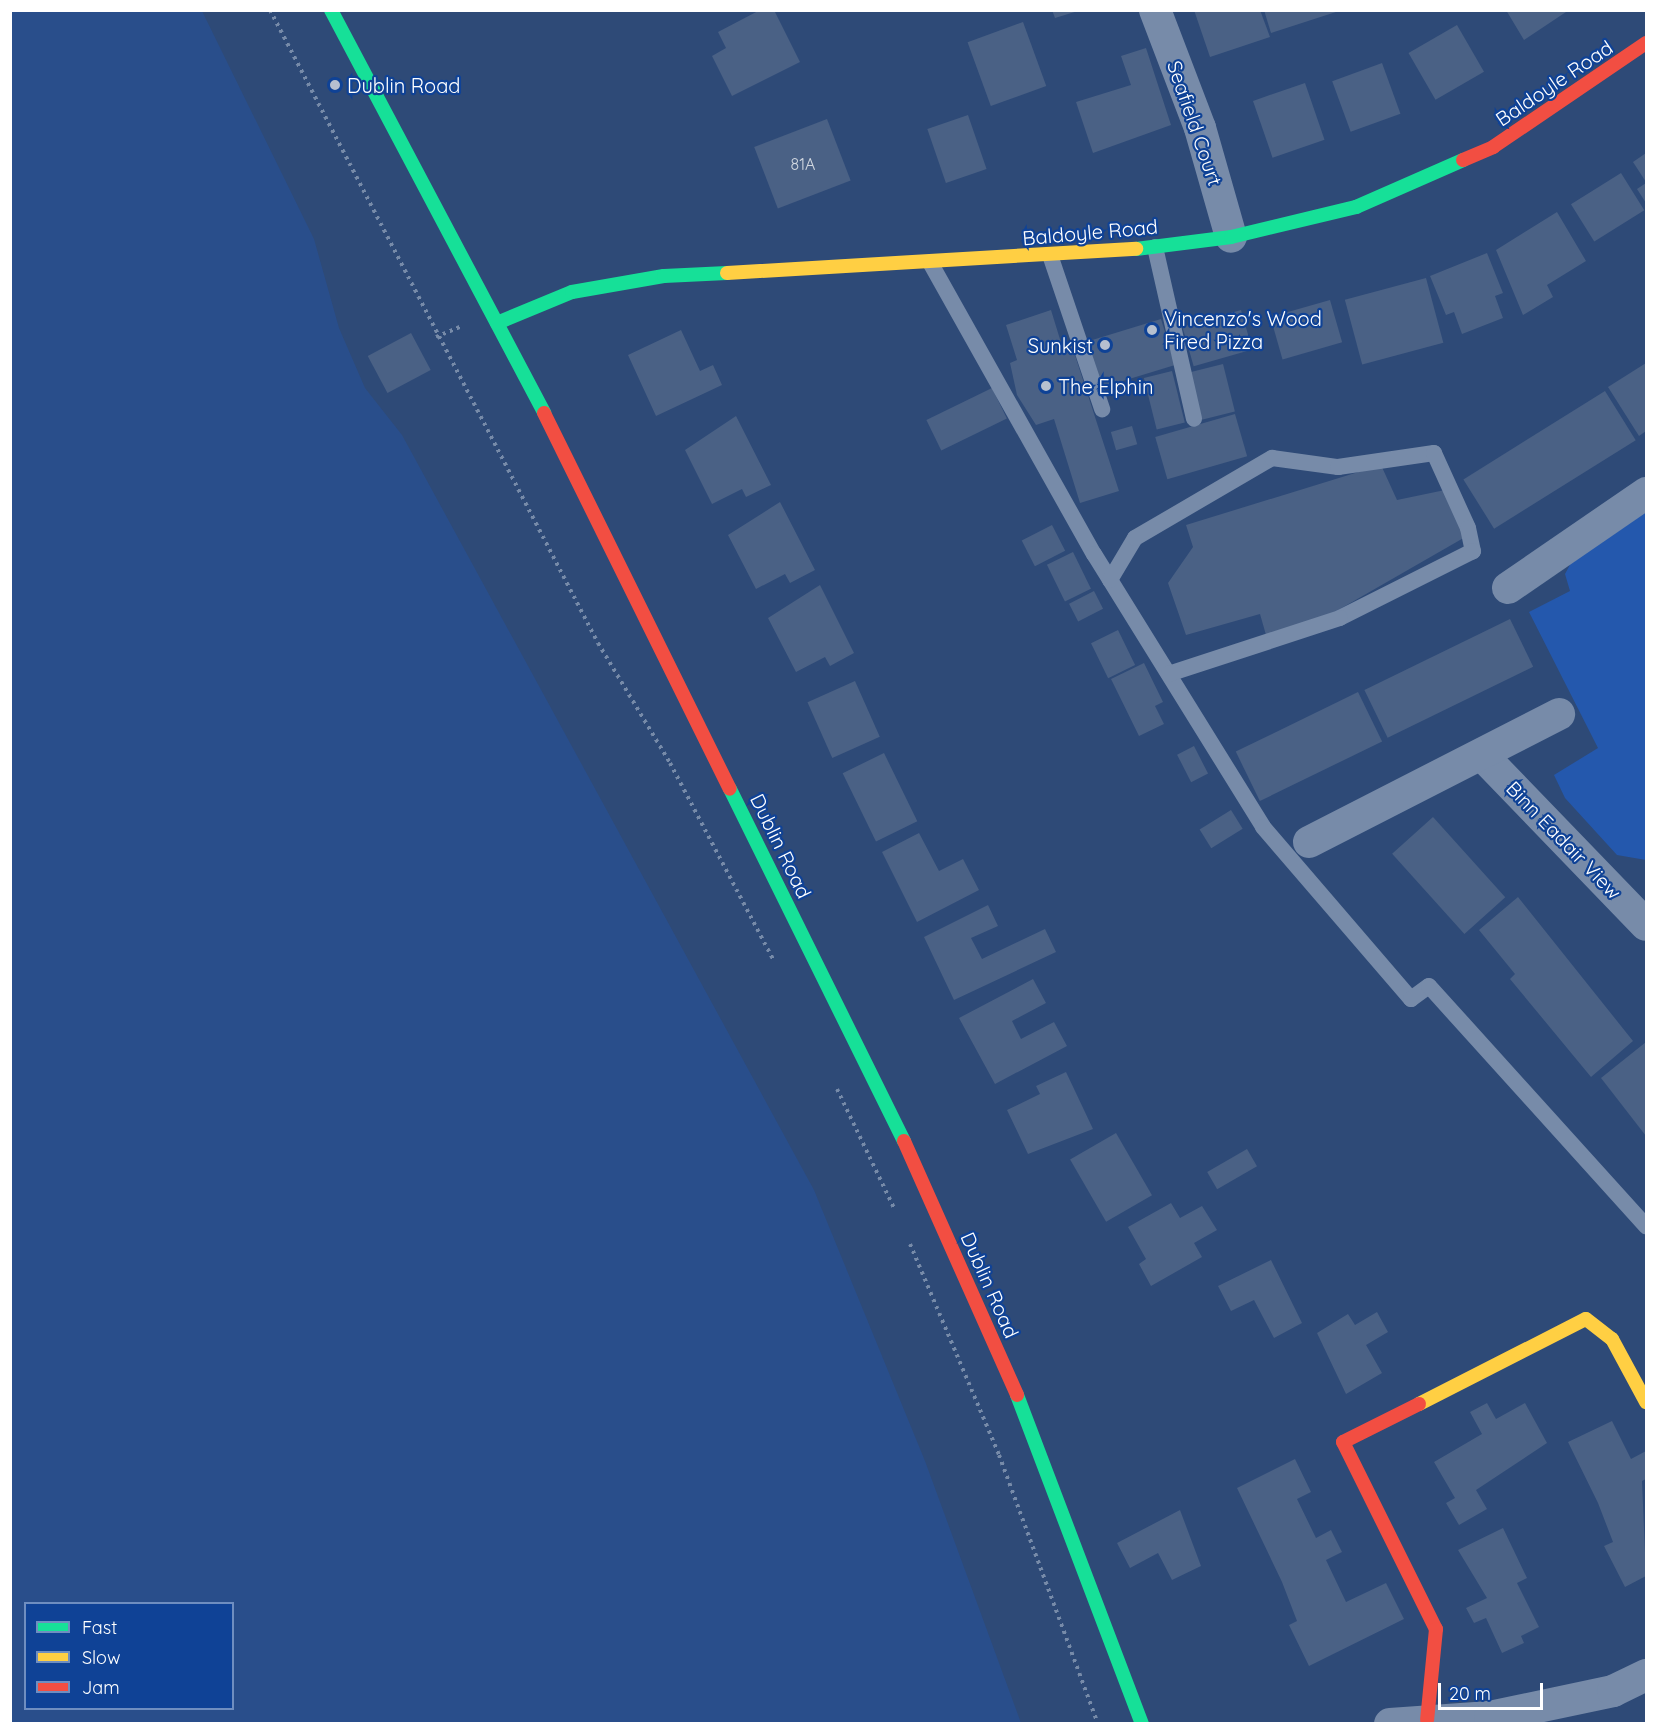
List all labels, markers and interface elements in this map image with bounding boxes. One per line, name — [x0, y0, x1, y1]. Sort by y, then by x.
street label: Baldoyle Road — [1491, 35, 1617, 131]
street label: Seafield Court — [1162, 57, 1228, 189]
place label: Dublin Road — [347, 73, 460, 97]
marker: Dublin Road — [328, 78, 342, 92]
house number: 81A — [791, 154, 815, 174]
street label: Baldoyle Road — [1021, 214, 1159, 250]
place label: Vincenzo's Wood Fired Pizza — [1164, 306, 1322, 353]
marker: Vincenzo's Wood Fired Pizza — [1145, 323, 1159, 337]
place label: Sunkist — [1028, 333, 1093, 357]
marker: Sunkist — [1098, 338, 1112, 352]
place label: The Elphin — [1058, 374, 1153, 398]
marker: The Elphin — [1039, 379, 1053, 393]
street label: Binn Eadair View — [1502, 776, 1626, 904]
street label: Dublin Road — [745, 790, 817, 902]
street label: Dublin Road — [956, 1228, 1024, 1342]
legend — [24, 1602, 234, 1710]
text: Fast — [82, 1616, 117, 1639]
text: Slow — [82, 1646, 120, 1669]
scale bar — [1441, 1671, 1546, 1709]
text: Jam — [82, 1676, 120, 1699]
text: 20 m — [1449, 1682, 1491, 1705]

